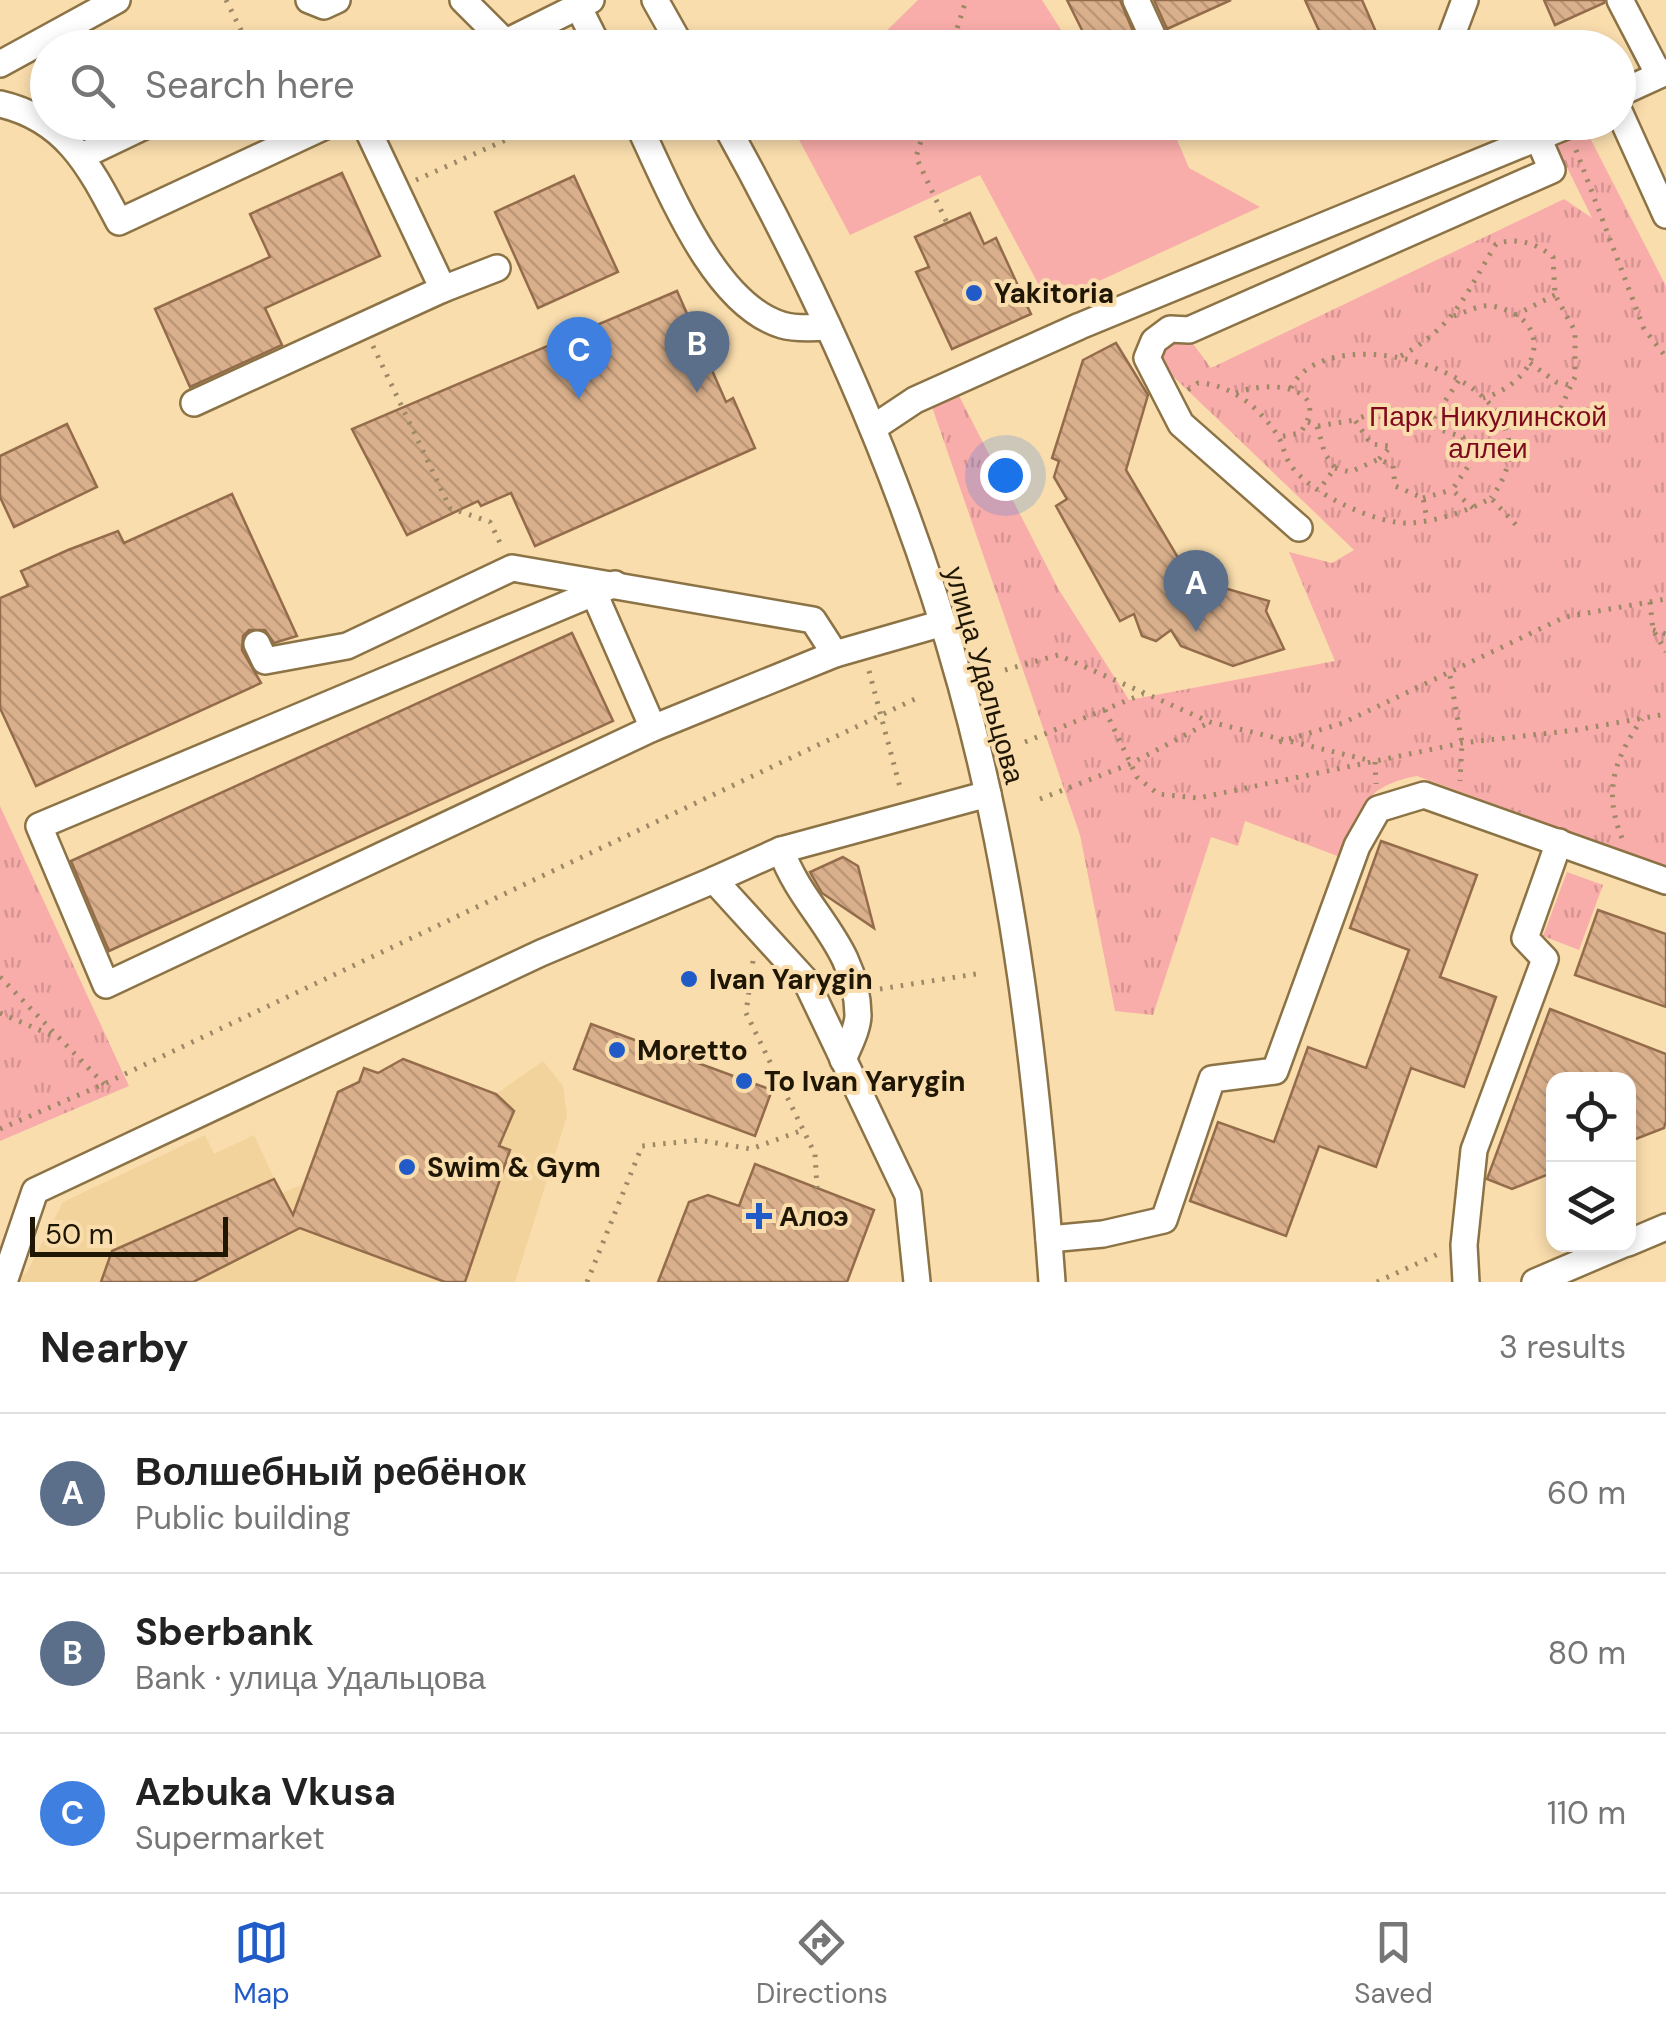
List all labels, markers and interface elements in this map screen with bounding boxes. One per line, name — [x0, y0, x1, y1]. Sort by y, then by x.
search box — [30, 30, 1636, 140]
icon: search — [65, 58, 120, 113]
text: Search here — [145, 60, 355, 110]
place label: Yakitoria — [994, 275, 1114, 312]
marker: Yakitoria — [963, 282, 985, 304]
pin: B — [664, 310, 730, 393]
pin: C — [546, 316, 612, 399]
park label: Парк Никулинской аллеи — [1369, 398, 1607, 467]
your location — [980, 450, 1031, 501]
pin: A — [1164, 550, 1228, 632]
street label: улица Удальцова — [936, 562, 1033, 788]
place label: Ivan Yarygin — [709, 961, 873, 998]
marker: Ivan Yarygin — [678, 968, 700, 990]
place label: Moretto — [637, 1032, 748, 1069]
marker: Moretto — [606, 1039, 628, 1061]
place label: To Ivan Yarygin — [764, 1063, 966, 1100]
marker: To Ivan Yarygin — [733, 1070, 755, 1092]
map controls — [1546, 1072, 1636, 1252]
button: locate — [1546, 1072, 1636, 1162]
place label: Swim & Gym — [427, 1149, 601, 1186]
marker: Swim & Gym — [396, 1156, 418, 1178]
button: layers — [1546, 1162, 1636, 1252]
place label: Алоэ — [779, 1198, 849, 1235]
marker: Алоэ — [748, 1205, 770, 1227]
scale bar — [30, 1212, 228, 1256]
text: 50 m — [45, 1216, 114, 1253]
text: Nearby — [40, 1320, 189, 1375]
text: 3 results — [1499, 1326, 1626, 1368]
text: Волшебный ребёнок — [135, 1447, 526, 1497]
text: A — [61, 1472, 84, 1514]
text: 60 m — [1547, 1472, 1626, 1514]
text: Public building — [135, 1497, 351, 1539]
text: Sberbank — [135, 1607, 314, 1657]
text: B — [62, 1632, 83, 1674]
text: 80 m — [1548, 1632, 1626, 1674]
text: Bank · улица Удальцова — [135, 1657, 486, 1699]
text: Azbuka Vkusa — [135, 1767, 396, 1817]
text: C — [61, 1792, 84, 1834]
text: 110 m — [1547, 1792, 1626, 1834]
text: Supermarket — [135, 1817, 325, 1859]
tab: Map — [233, 1915, 290, 2012]
tab: Directions — [756, 1915, 888, 2012]
tab: Saved — [1354, 1915, 1433, 2012]

